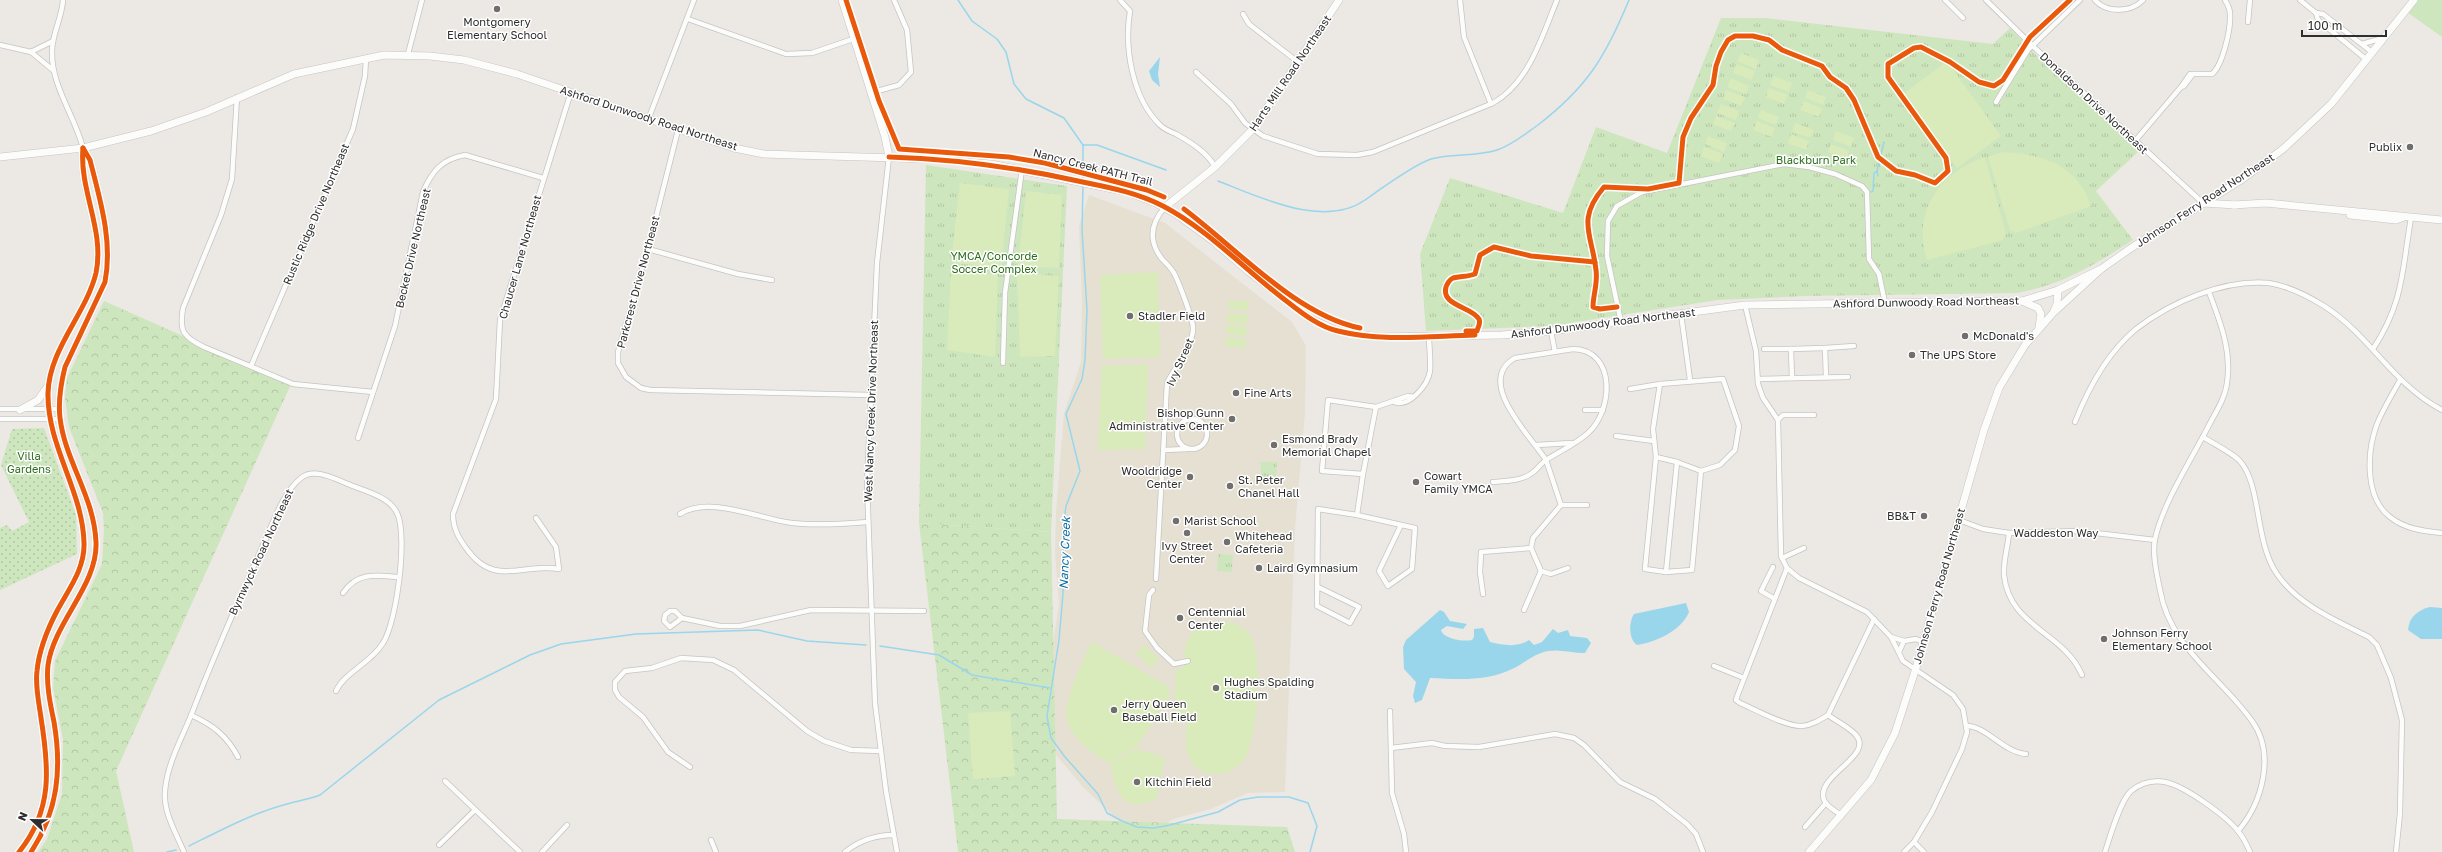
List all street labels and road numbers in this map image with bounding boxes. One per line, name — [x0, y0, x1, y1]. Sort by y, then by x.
street label: Harts Mill Road Northeast — [1246, 12, 1333, 133]
street label: Donaldson Drive Northeast — [2038, 49, 2151, 156]
street label: Ashford Dunwoody Road Northeast — [559, 83, 740, 152]
street label: Rustic Ridge Drive Northeast — [280, 141, 351, 286]
street label: Nancy Creek PATH Trail — [1032, 145, 1155, 188]
street label: Johnson Ferry Road Northeast — [2133, 150, 2276, 249]
street label: Becket Drive Northeast — [392, 187, 433, 309]
street label: Chaucer Lane Northeast — [496, 193, 543, 320]
street label: Parkcrest Drive Northeast — [614, 214, 661, 350]
street label: Ashford Dunwoody Road Northeast — [1833, 293, 2019, 310]
street label: Ashford Dunwoody Road Northeast — [1510, 305, 1696, 340]
street label: West Nancy Creek Drive Northeast — [861, 320, 880, 502]
street label: Ivy Street — [1163, 336, 1196, 388]
street label: Byrnwyck Road Northeast — [226, 487, 296, 617]
street label: Johnson Ferry Road Northeast — [1910, 506, 1967, 666]
street label: Waddeston Way — [2014, 526, 2098, 539]

